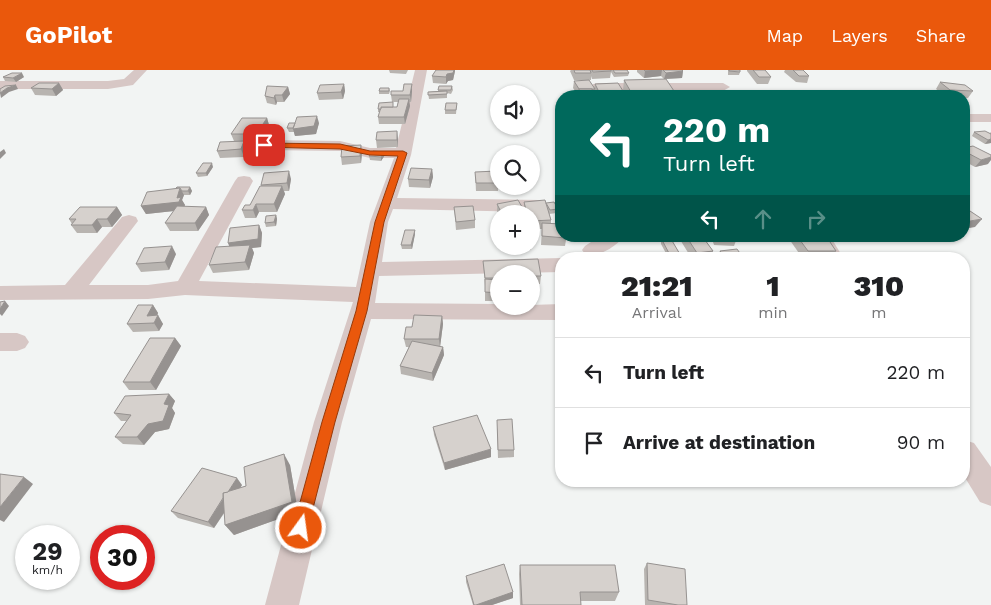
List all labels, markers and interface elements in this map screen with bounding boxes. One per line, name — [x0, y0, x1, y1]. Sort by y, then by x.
text: GoPilot — [25, 21, 112, 49]
text: Map — [766, 25, 803, 46]
text: Layers — [831, 25, 888, 46]
text: Share — [916, 25, 966, 46]
map controls — [490, 85, 540, 315]
button: sound — [490, 85, 540, 135]
text: 220 m — [663, 109, 770, 151]
icon: left — [580, 110, 645, 175]
pin — [243, 124, 285, 166]
icon: arrive — [250, 131, 278, 159]
button: search — [490, 145, 540, 195]
text: Turn left — [663, 151, 755, 176]
button: + — [490, 205, 540, 255]
icon: left — [696, 205, 724, 233]
icon: ahead — [749, 205, 777, 233]
icon: right — [802, 205, 830, 233]
button: − — [490, 265, 540, 315]
text: 21:21 — [621, 268, 693, 303]
text: 1 — [766, 268, 780, 303]
text: 310 — [853, 268, 904, 303]
text: Arrival — [632, 303, 682, 322]
text: min — [758, 303, 788, 322]
text: m — [871, 303, 886, 322]
icon: left — [580, 359, 608, 387]
text: Turn left — [623, 361, 704, 384]
text: 220 m — [886, 361, 945, 384]
icon: arrive — [580, 429, 608, 457]
text: Arrive at destination — [623, 431, 815, 454]
text: 90 m — [897, 431, 945, 454]
position arrow — [274, 501, 326, 553]
speed limit sign: 30 — [90, 525, 155, 590]
text: 29 — [32, 537, 63, 566]
text: km/h — [32, 563, 63, 577]

